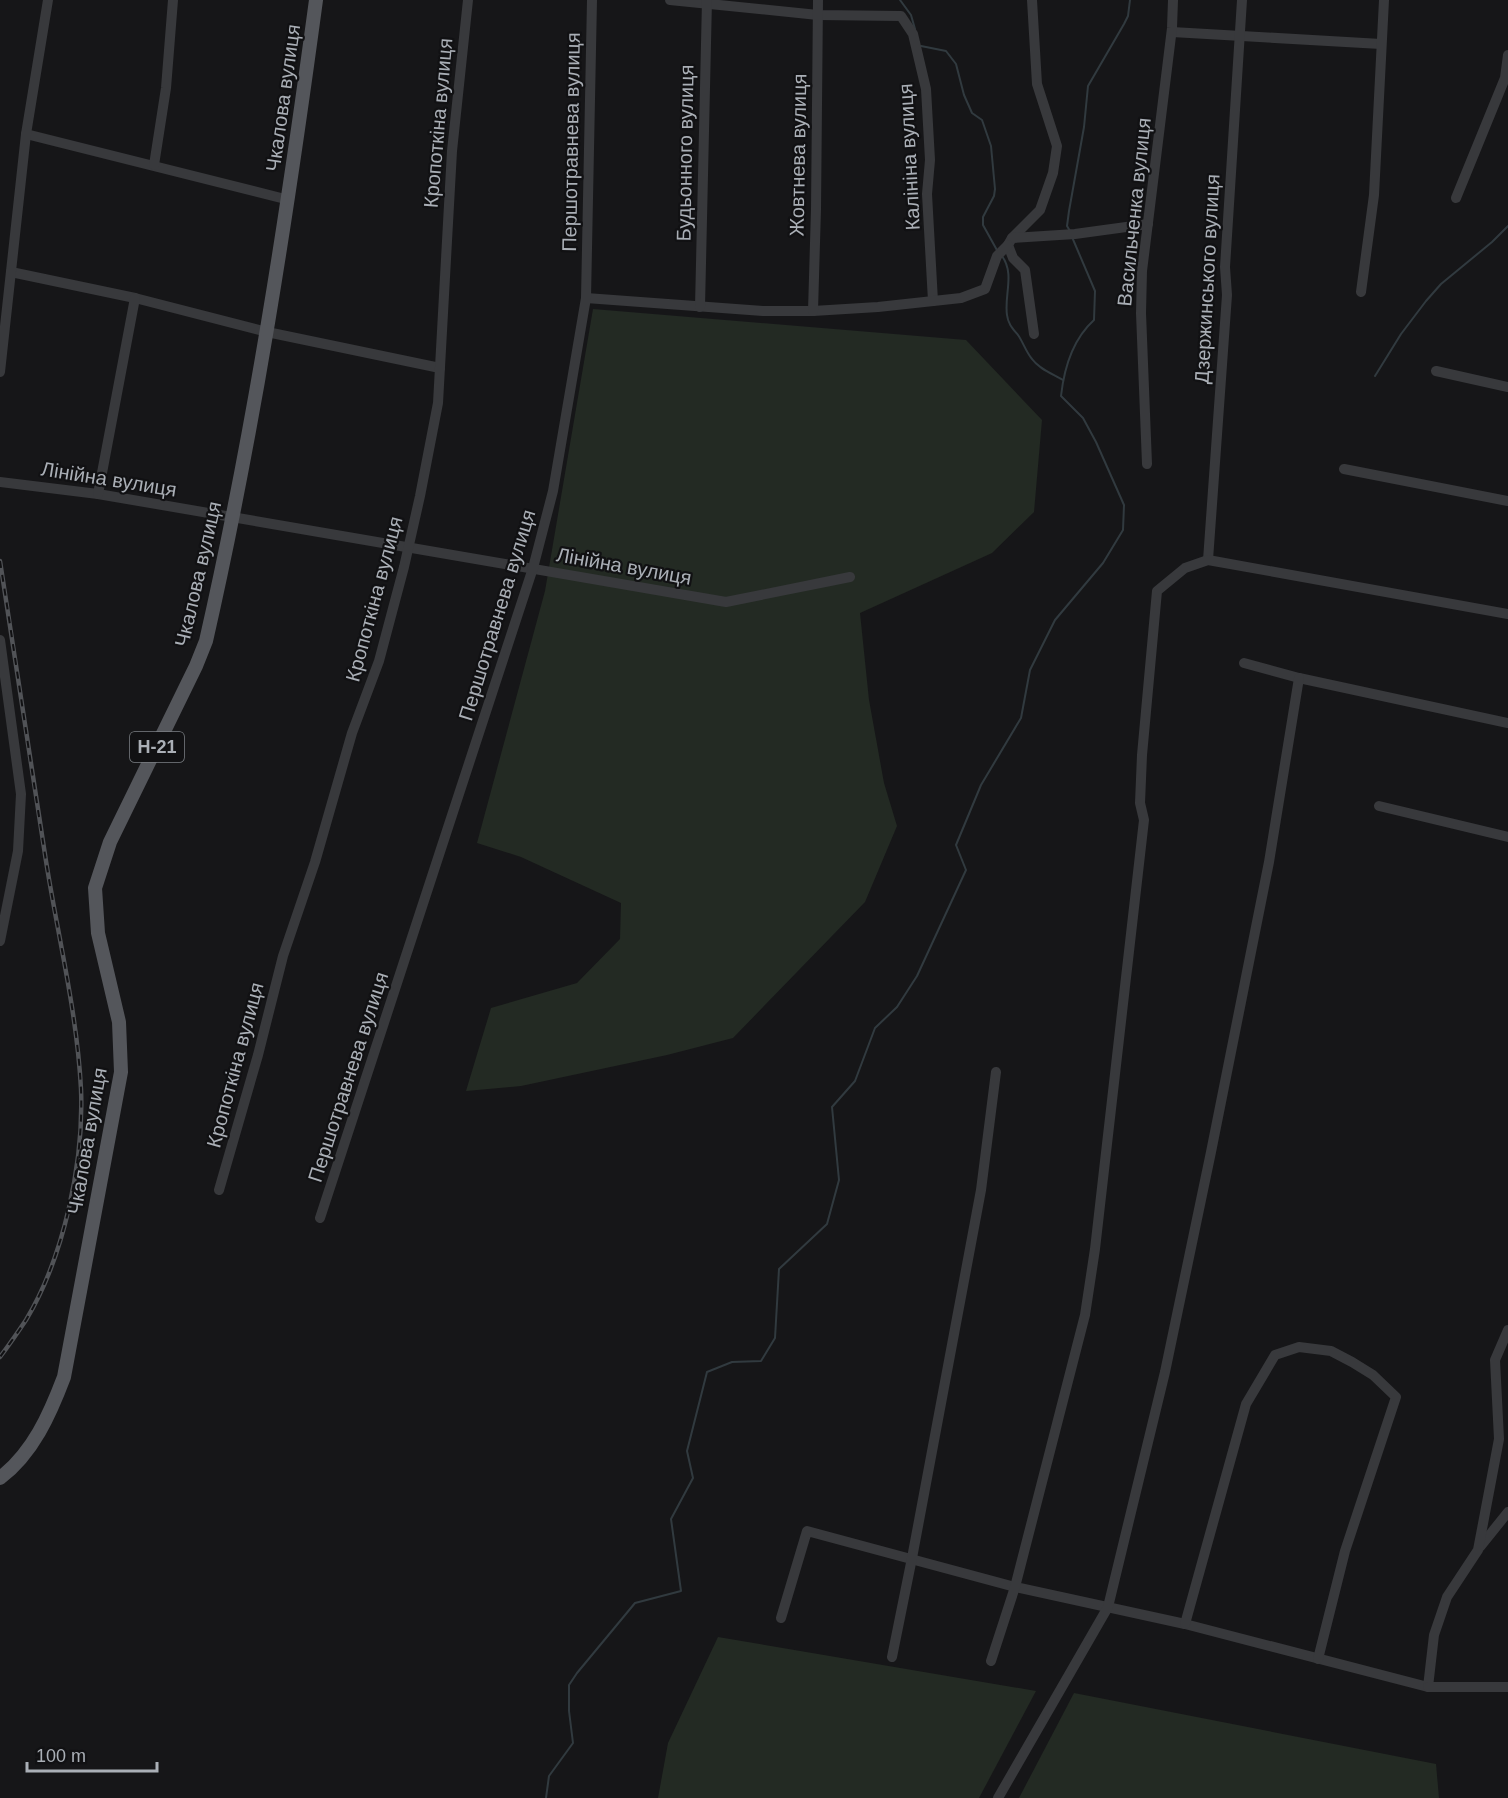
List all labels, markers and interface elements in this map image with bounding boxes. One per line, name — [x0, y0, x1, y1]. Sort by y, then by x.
street label: Чкалова вулиця — [262, 23, 304, 173]
street label: Першотравнева вулиця — [558, 32, 584, 252]
street label: Кропоткіна вулиця — [420, 37, 456, 209]
street label: Будьонного вулиця — [672, 64, 698, 242]
street label: Жовтнева вулиця — [786, 73, 810, 237]
street label: Калініна вулиця — [894, 83, 924, 231]
street label: Васильченка вулиця — [1113, 117, 1155, 307]
street label: Дзержинського вулиця — [1191, 174, 1223, 384]
street label: Лінійна вулиця — [40, 457, 178, 501]
street label: Чкалова вулиця — [171, 499, 225, 649]
street label: Першотравнева вулиця — [454, 507, 540, 723]
street label: Кропоткіна вулиця — [341, 514, 407, 684]
street label: Лінійна вулиця — [555, 543, 693, 589]
road number: Н-21 — [130, 732, 184, 762]
street label: Першотравнева вулиця — [304, 969, 392, 1185]
street label: Кропоткіна вулиця — [202, 980, 268, 1150]
street label: Чкалова вулиця — [63, 1066, 111, 1216]
scale bar — [27, 1735, 158, 1773]
text: 100 m — [36, 1746, 86, 1766]

